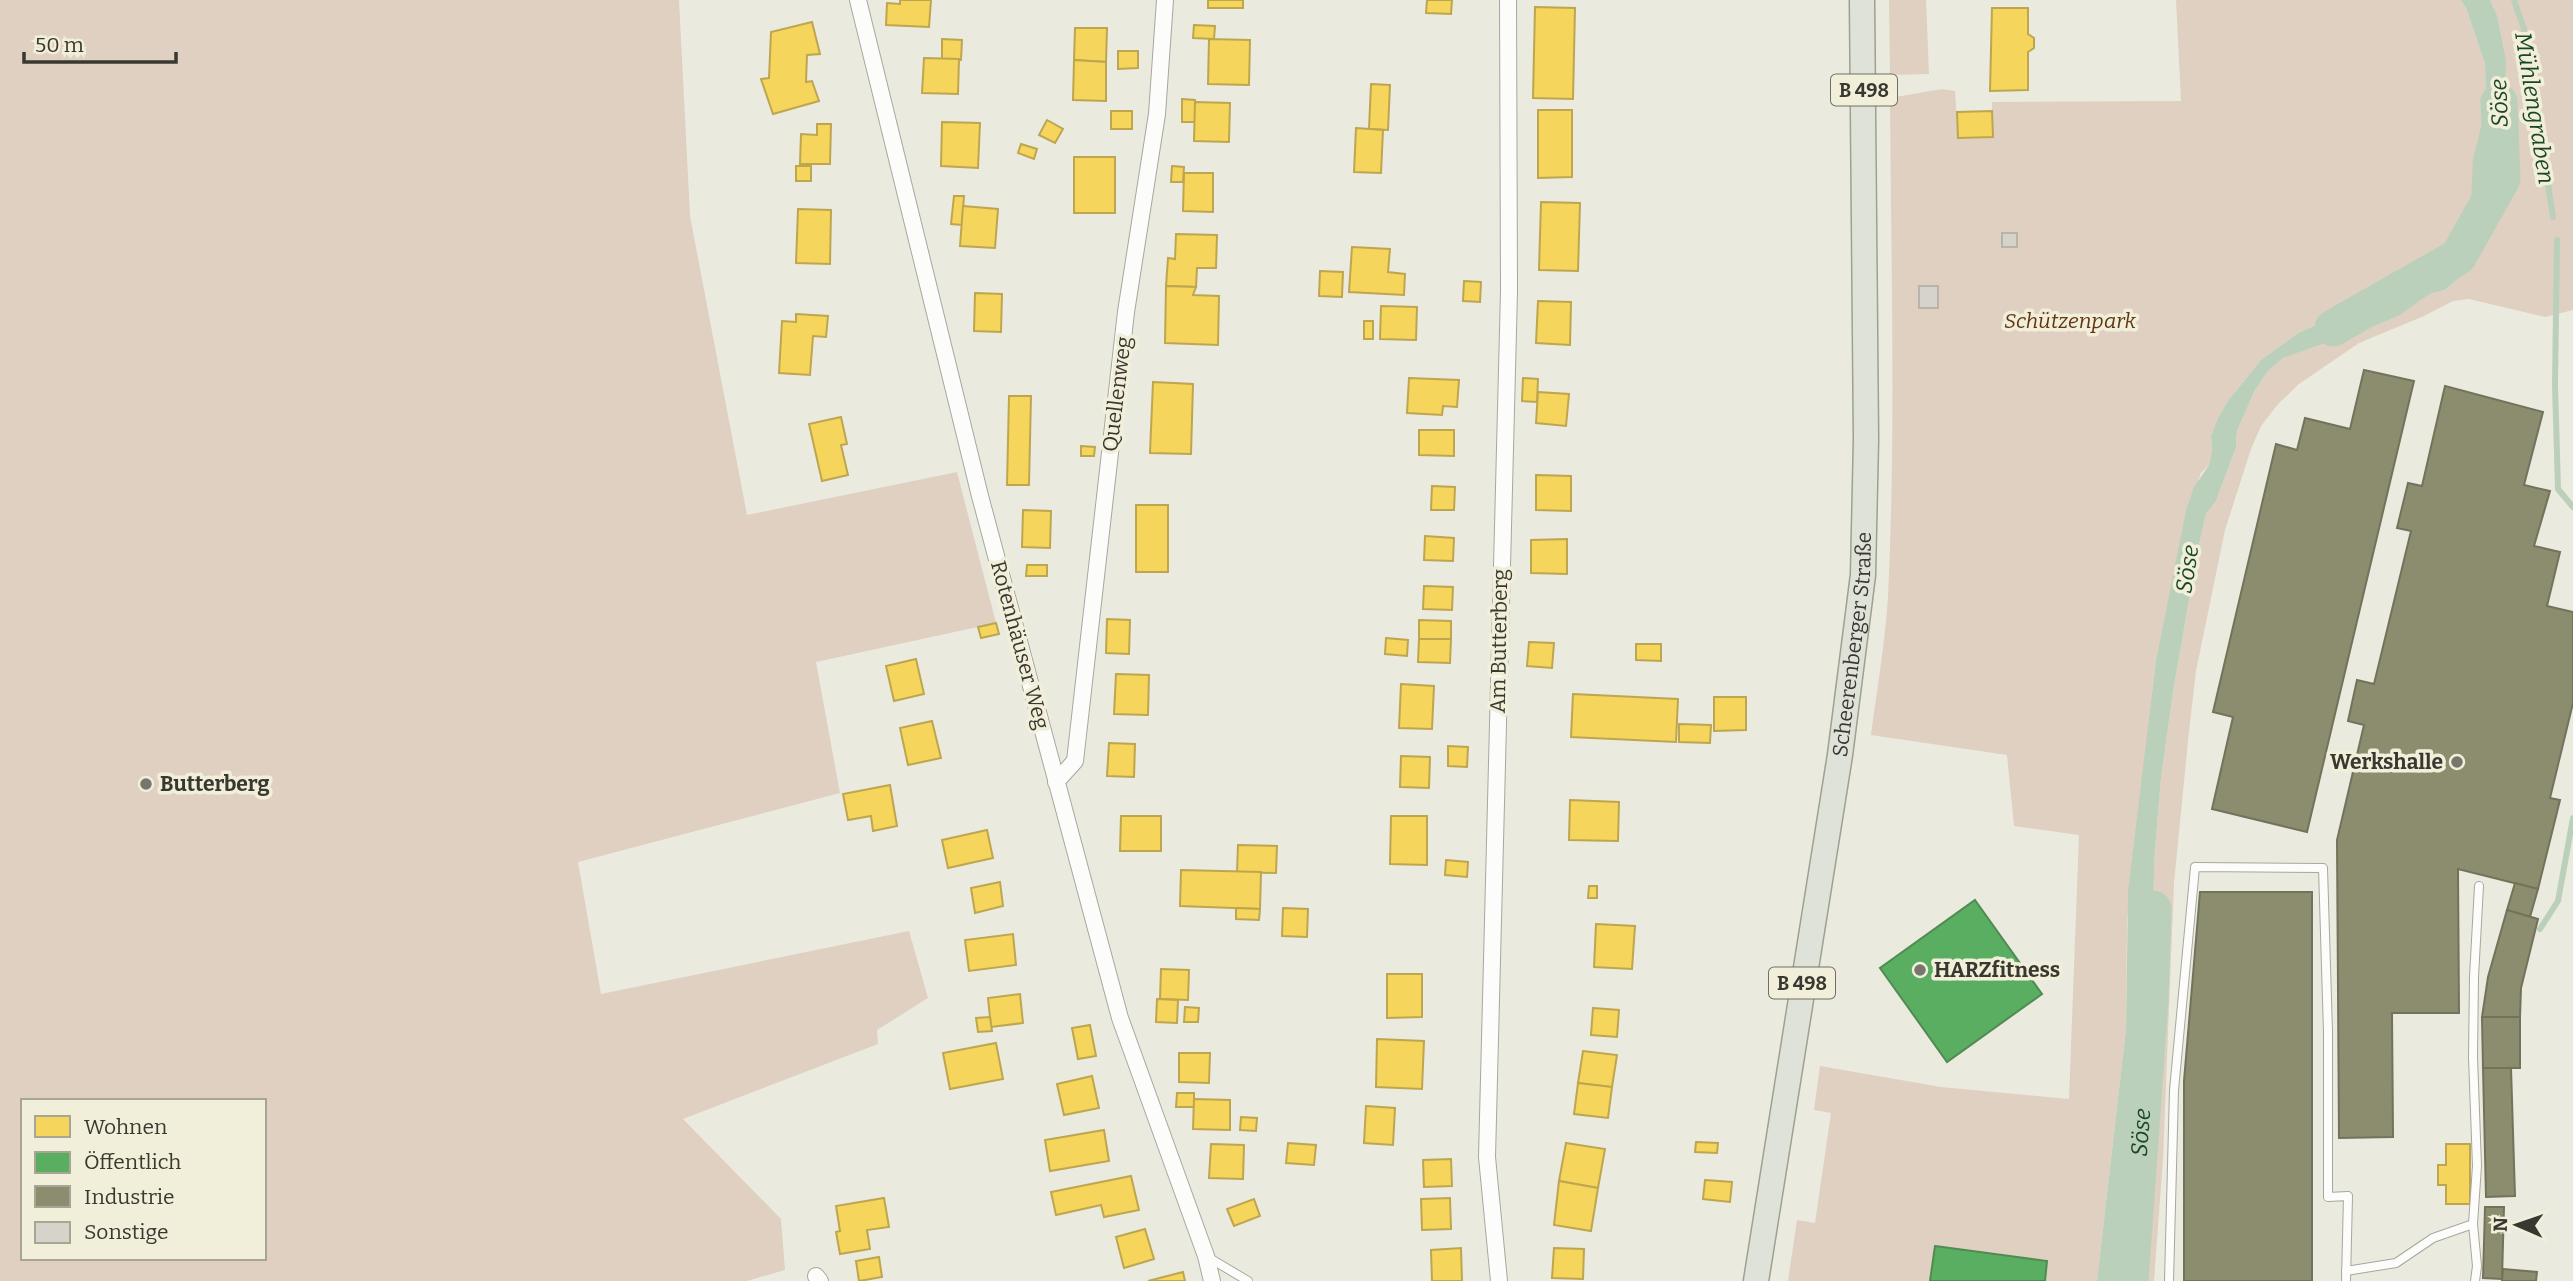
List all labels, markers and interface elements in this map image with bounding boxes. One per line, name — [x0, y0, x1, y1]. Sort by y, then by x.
scale bar — [24, 21, 177, 65]
water label: Mühlengraben — [2509, 30, 2561, 186]
text: 50 m — [35, 32, 84, 58]
road number: B 498 — [1831, 74, 1897, 106]
water label: Söse — [2484, 78, 2514, 128]
park label: Schützenpark — [2004, 308, 2137, 334]
street label: Quellenweg — [1097, 335, 1137, 453]
street label: Scheerenberger Straße — [1827, 532, 1877, 759]
water label: Söse — [2169, 543, 2205, 595]
street label: Rotenhäuser Weg — [985, 558, 1055, 732]
street label: Am Butterberg — [1485, 568, 1513, 713]
place label: Werkshalle — [2330, 749, 2443, 775]
marker: Werkshalle — [2449, 754, 2465, 770]
place label: Butterberg — [160, 771, 269, 797]
marker: Butterberg — [138, 776, 154, 792]
place label: HARZfitness — [1934, 957, 2060, 983]
marker: HARZfitness — [1912, 962, 1928, 978]
road number: B 498 — [1769, 967, 1835, 998]
legend — [21, 1099, 266, 1260]
water label: Söse — [2125, 1107, 2156, 1157]
text: Wohnen — [84, 1114, 167, 1140]
text: Öffentlich — [84, 1149, 181, 1175]
text: Industrie — [84, 1184, 175, 1210]
north arrow — [2482, 1190, 2552, 1260]
text: N — [2489, 1216, 2512, 1232]
text: Sonstige — [84, 1219, 169, 1245]

